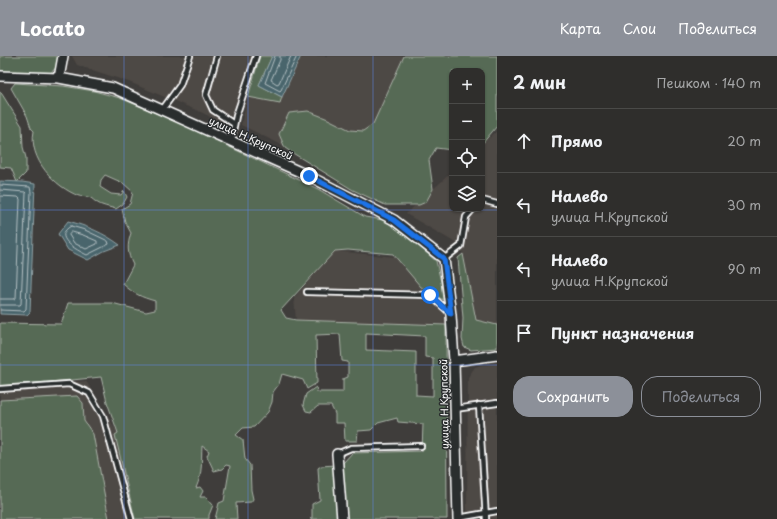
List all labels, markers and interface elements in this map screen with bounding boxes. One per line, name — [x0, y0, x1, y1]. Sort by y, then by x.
text: Locato — [20, 14, 85, 42]
text: Карта — [560, 18, 601, 39]
text: Слои — [623, 18, 656, 39]
text: Поделиться — [678, 18, 757, 39]
map controls — [449, 68, 485, 212]
button: + — [449, 68, 485, 104]
text: 2 мин — [513, 69, 566, 95]
text: Пешком · 140 m — [657, 73, 761, 92]
button: − — [449, 104, 485, 140]
street label: улица Н.Крупской — [206, 112, 296, 164]
text: Прямо — [551, 129, 602, 152]
icon: ahead — [513, 130, 535, 152]
text: 20 m — [727, 131, 761, 150]
button: locate — [449, 140, 485, 176]
route end — [300, 167, 318, 185]
button: layers — [449, 176, 485, 212]
text: Налево — [551, 184, 608, 207]
icon: left — [513, 194, 535, 216]
text: 30 m — [727, 195, 761, 214]
text: улица Н.Крупской — [551, 207, 668, 226]
text: Налево — [551, 248, 608, 271]
icon: left — [513, 258, 535, 280]
text: 90 m — [728, 259, 761, 278]
text: улица Н.Крупской — [551, 271, 668, 290]
route start — [421, 286, 439, 304]
text: Пункт назначения — [551, 321, 694, 344]
icon: arrive — [513, 322, 535, 344]
street label: улица Н.Крупской — [435, 359, 453, 449]
button: Сохранить — [513, 376, 633, 417]
button: Поделиться — [641, 376, 761, 417]

